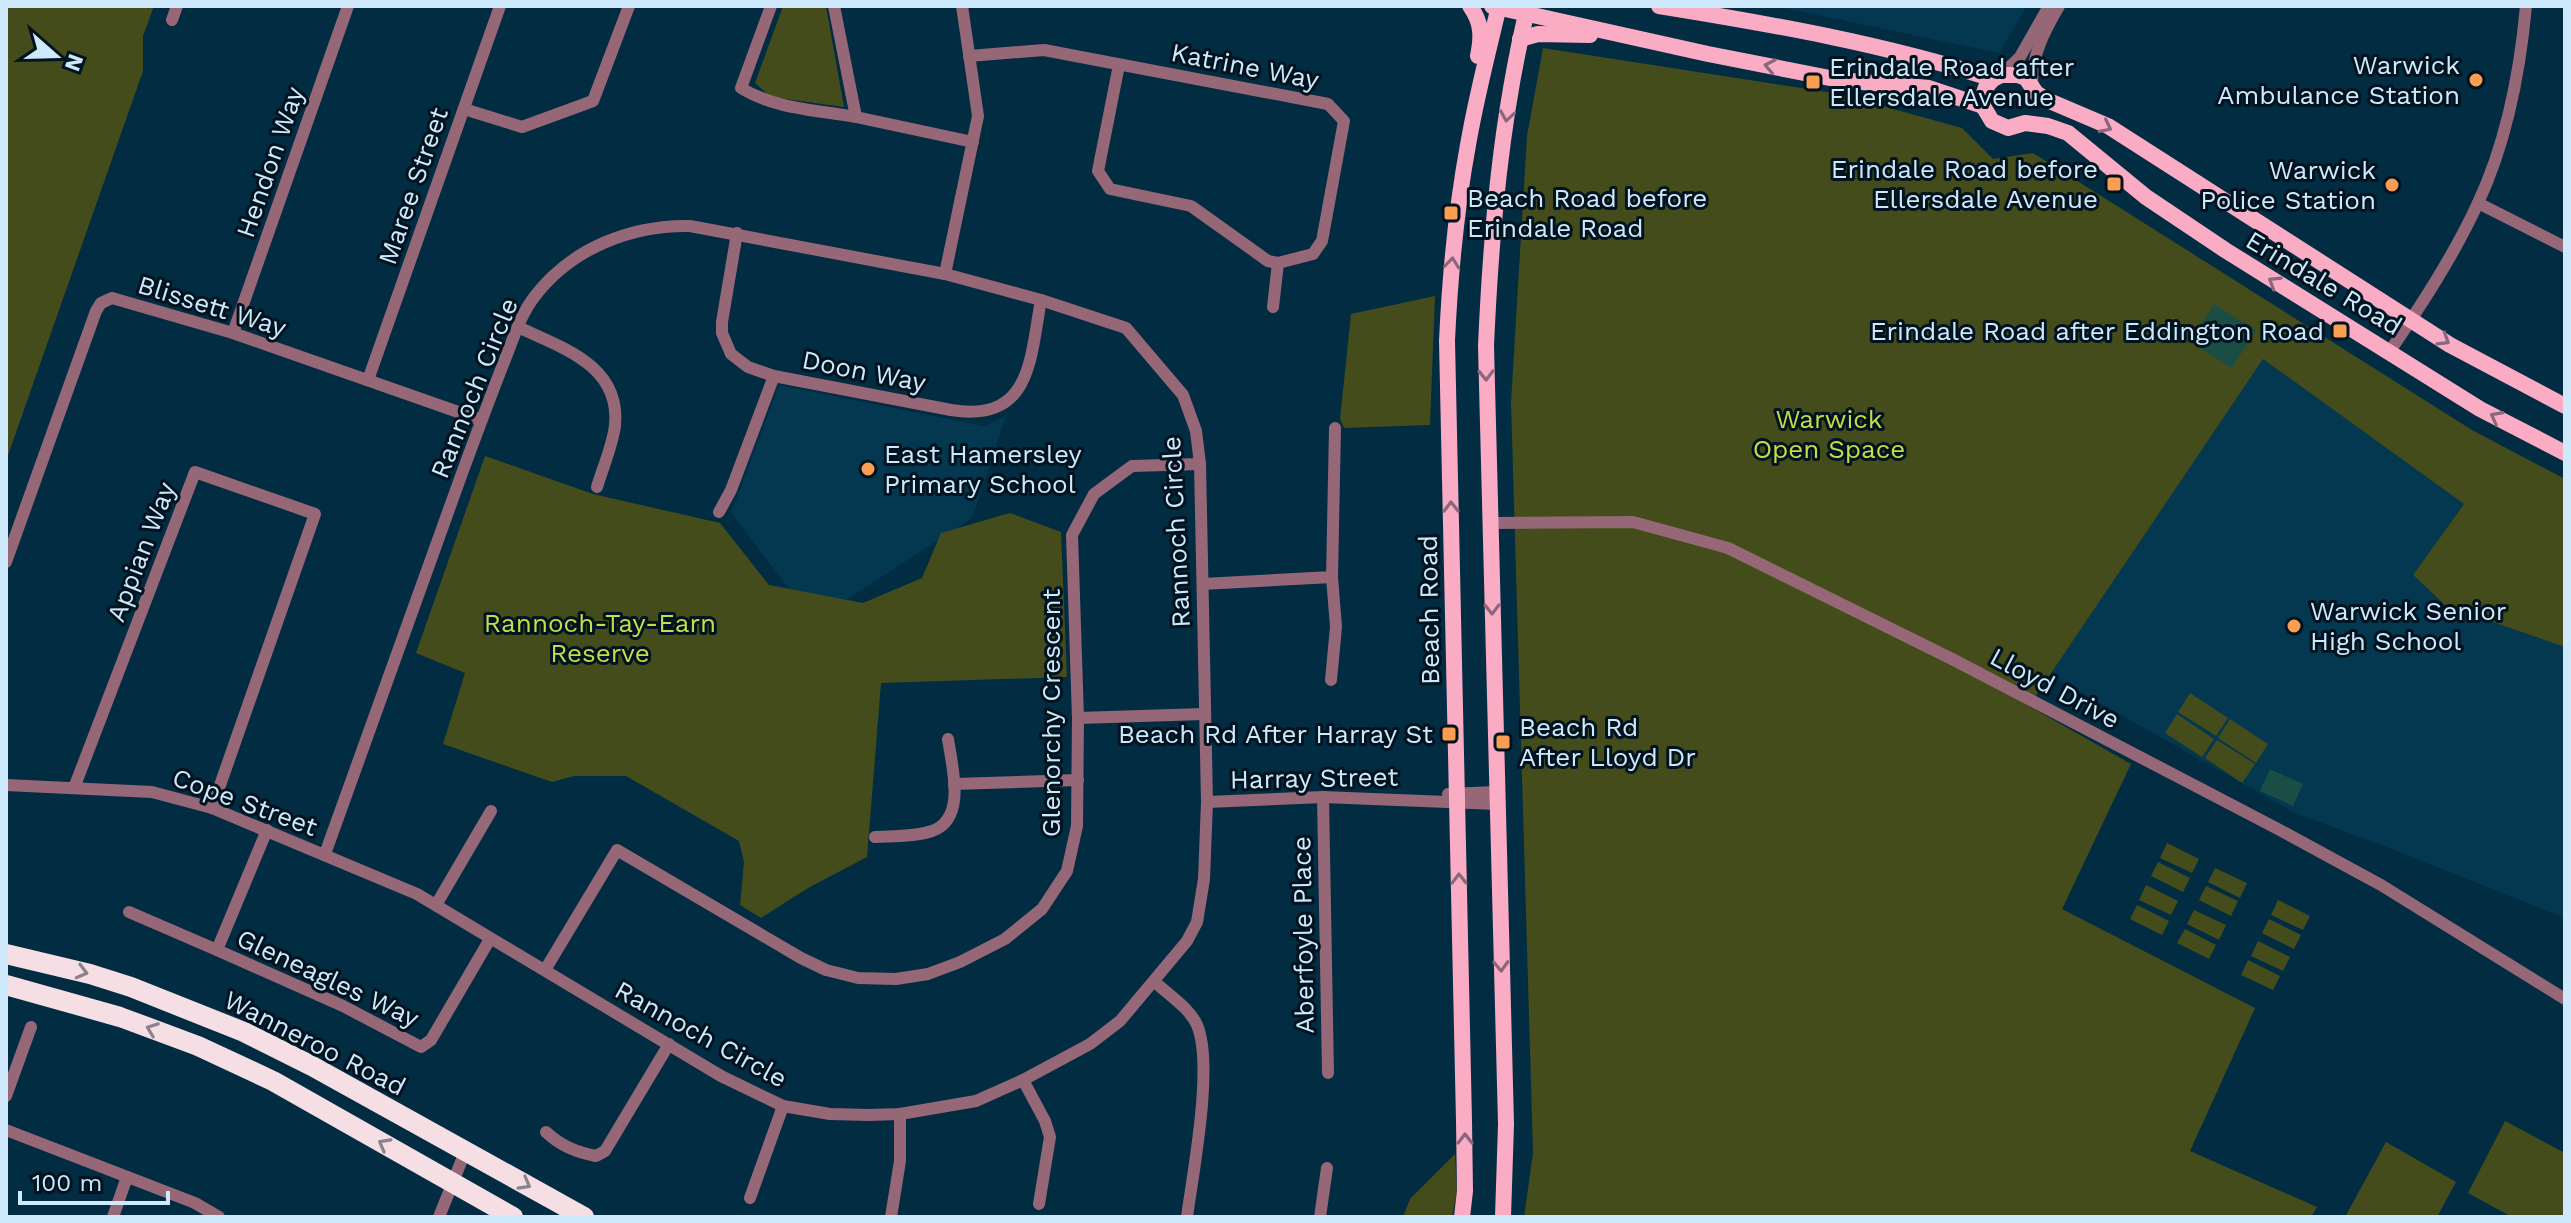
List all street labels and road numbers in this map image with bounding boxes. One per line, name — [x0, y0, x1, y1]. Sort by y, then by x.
street label: Katrine Way — [1169, 37, 1322, 95]
street label: Hendon Way — [230, 82, 310, 241]
street label: Maree Street — [372, 103, 454, 268]
street label: Erindale Road — [2241, 225, 2407, 341]
street label: Blissett Way — [134, 269, 290, 343]
street label: Rannoch Circle — [424, 293, 524, 483]
street label: Doon Way — [799, 344, 929, 398]
street label: Rannoch Circle — [1156, 435, 1196, 629]
street label: Appian Way — [101, 477, 182, 626]
street label: Beach Road — [1413, 535, 1445, 685]
street label: Glenorchy Crescent — [1036, 589, 1066, 837]
street label: Lloyd Drive — [1985, 641, 2125, 735]
street label: Cope Street — [169, 762, 322, 842]
street label: Harray Street — [1230, 762, 1399, 794]
street label: Aberfoyle Place — [1286, 836, 1320, 1034]
street label: Gleneagles Way — [232, 923, 424, 1034]
street label: Rannoch Circle — [610, 974, 792, 1094]
street label: Wanneroo Road — [219, 984, 411, 1102]

